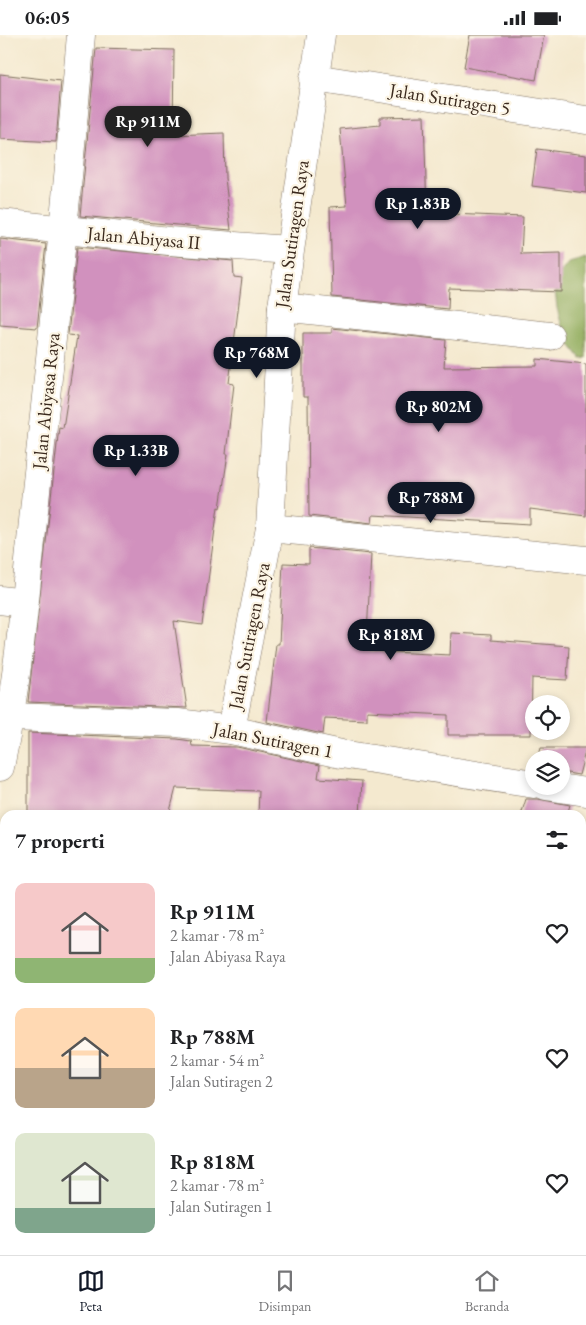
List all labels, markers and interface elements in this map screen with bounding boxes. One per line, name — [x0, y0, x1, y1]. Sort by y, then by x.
text: 06:05 — [25, 5, 71, 30]
street label: Jalan Sutiragen 5 — [386, 77, 512, 121]
pin: Rp 911M — [102, 105, 194, 148]
text: Rp 911M — [116, 111, 180, 132]
street label: Jalan Sutiragen Raya — [269, 158, 315, 312]
pin: Rp 1.83B — [366, 187, 470, 230]
text: Rp 1.83B — [386, 193, 450, 214]
street label: Jalan Abiyasa II — [84, 220, 202, 255]
street label: Jalan Abiyasa Raya — [26, 331, 66, 473]
pin: Rp 768M — [211, 337, 303, 379]
text: Rp 768M — [225, 342, 289, 363]
pin: Rp 802M — [393, 391, 485, 433]
text: Rp 802M — [407, 396, 471, 417]
pin: Rp 1.33B — [84, 435, 188, 477]
text: Rp 1.33B — [104, 440, 168, 461]
pin: Rp 788M — [385, 481, 477, 524]
text: Rp 788M — [399, 487, 463, 508]
street label: Jalan Sutiragen Raya — [222, 560, 276, 714]
pin: Rp 818M — [345, 619, 437, 661]
text: Rp 818M — [359, 624, 423, 645]
map controls — [525, 695, 570, 795]
button: locate — [525, 695, 570, 740]
street label: Jalan Sutiragen 1 — [209, 716, 335, 764]
button: layers — [525, 750, 570, 795]
icon: filters — [543, 826, 571, 854]
text: 7 properti — [15, 827, 105, 854]
text: Rp 911M — [170, 898, 255, 925]
icon: home — [55, 903, 115, 963]
icon: heart — [543, 919, 571, 947]
text: 2 kamar · 78 m² — [170, 925, 264, 946]
text: Jalan Abiyasa Raya — [170, 946, 286, 967]
text: Rp 788M — [170, 1023, 255, 1050]
icon: home — [55, 1028, 115, 1088]
icon: heart — [543, 1044, 571, 1072]
text: 2 kamar · 54 m² — [170, 1050, 264, 1071]
text: Jalan Sutiragen 2 — [170, 1071, 273, 1092]
text: Rp 818M — [170, 1148, 255, 1175]
icon: home — [55, 1153, 115, 1213]
icon: heart — [543, 1169, 571, 1197]
text: 2 kamar · 78 m² — [170, 1175, 264, 1196]
text: Jalan Sutiragen 1 — [170, 1196, 273, 1217]
tab: Peta — [77, 1267, 105, 1315]
tab: Disimpan — [259, 1267, 311, 1315]
tab: Beranda — [465, 1267, 509, 1315]

